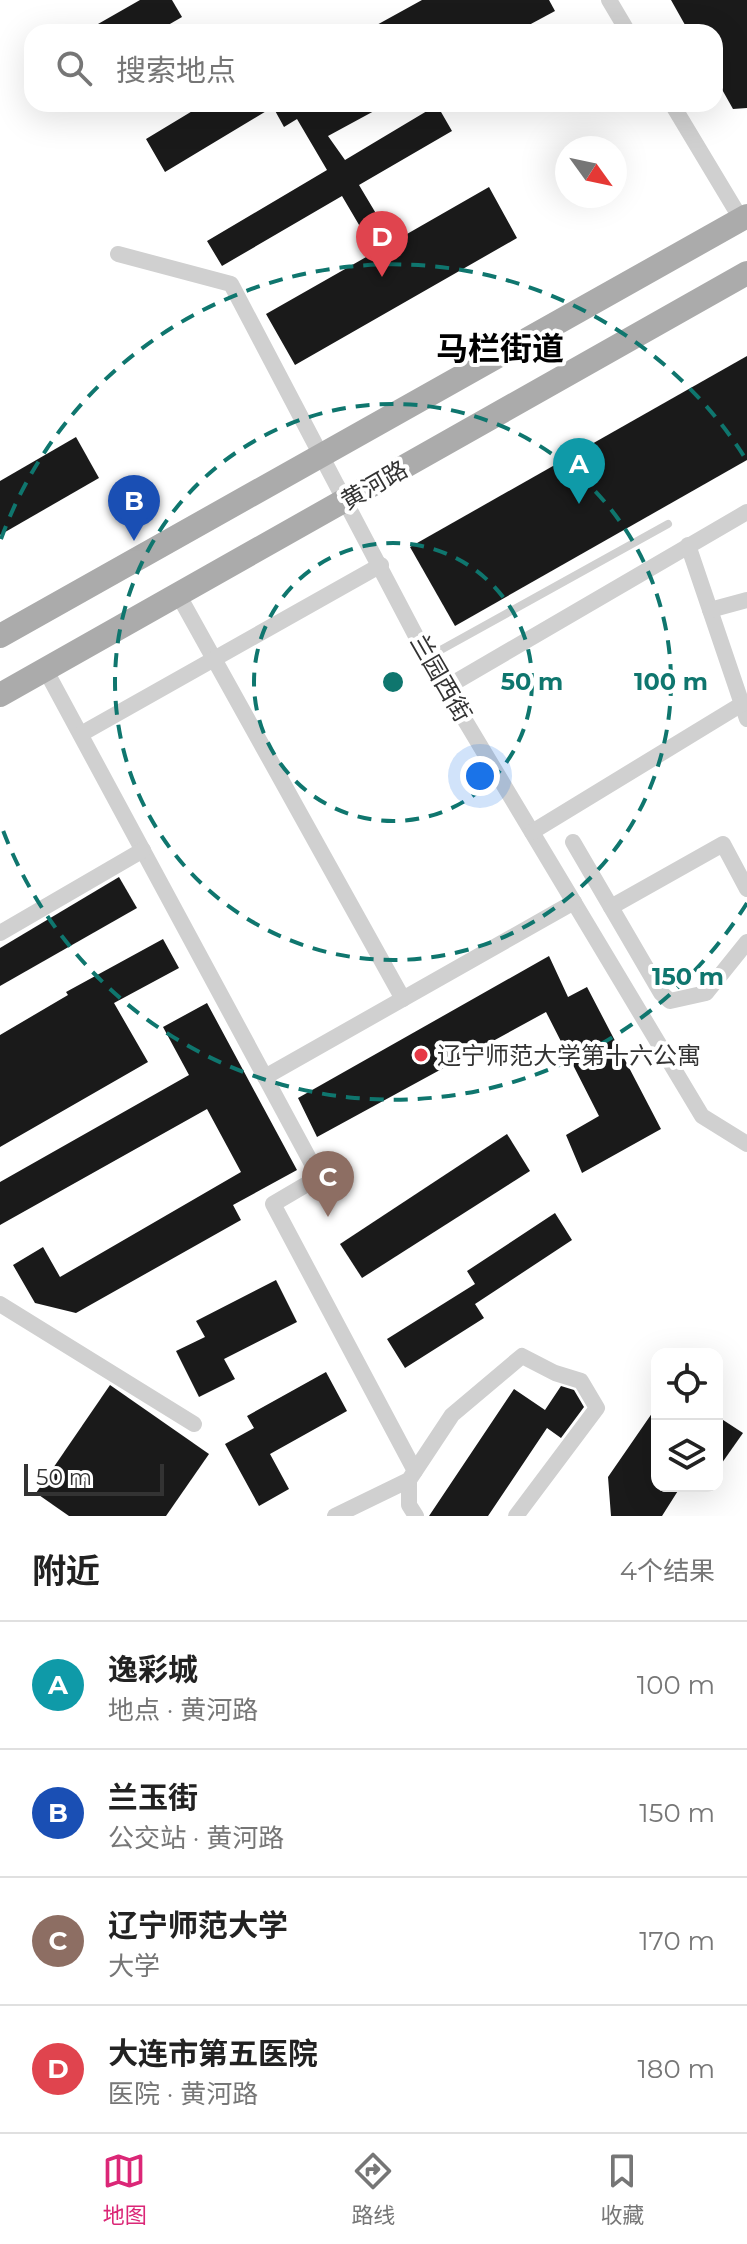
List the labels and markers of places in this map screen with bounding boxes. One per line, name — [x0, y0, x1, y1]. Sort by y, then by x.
pin: D — [356, 211, 408, 277]
pin: A — [553, 438, 605, 504]
pin: B — [108, 475, 160, 541]
centre of rings — [379, 668, 407, 696]
place label: 辽宁师范大学第十六公寓 — [437, 1041, 701, 1070]
marker: 辽宁师范大学第十六公寓 — [412, 1046, 430, 1064]
pin: C — [302, 1151, 354, 1217]

